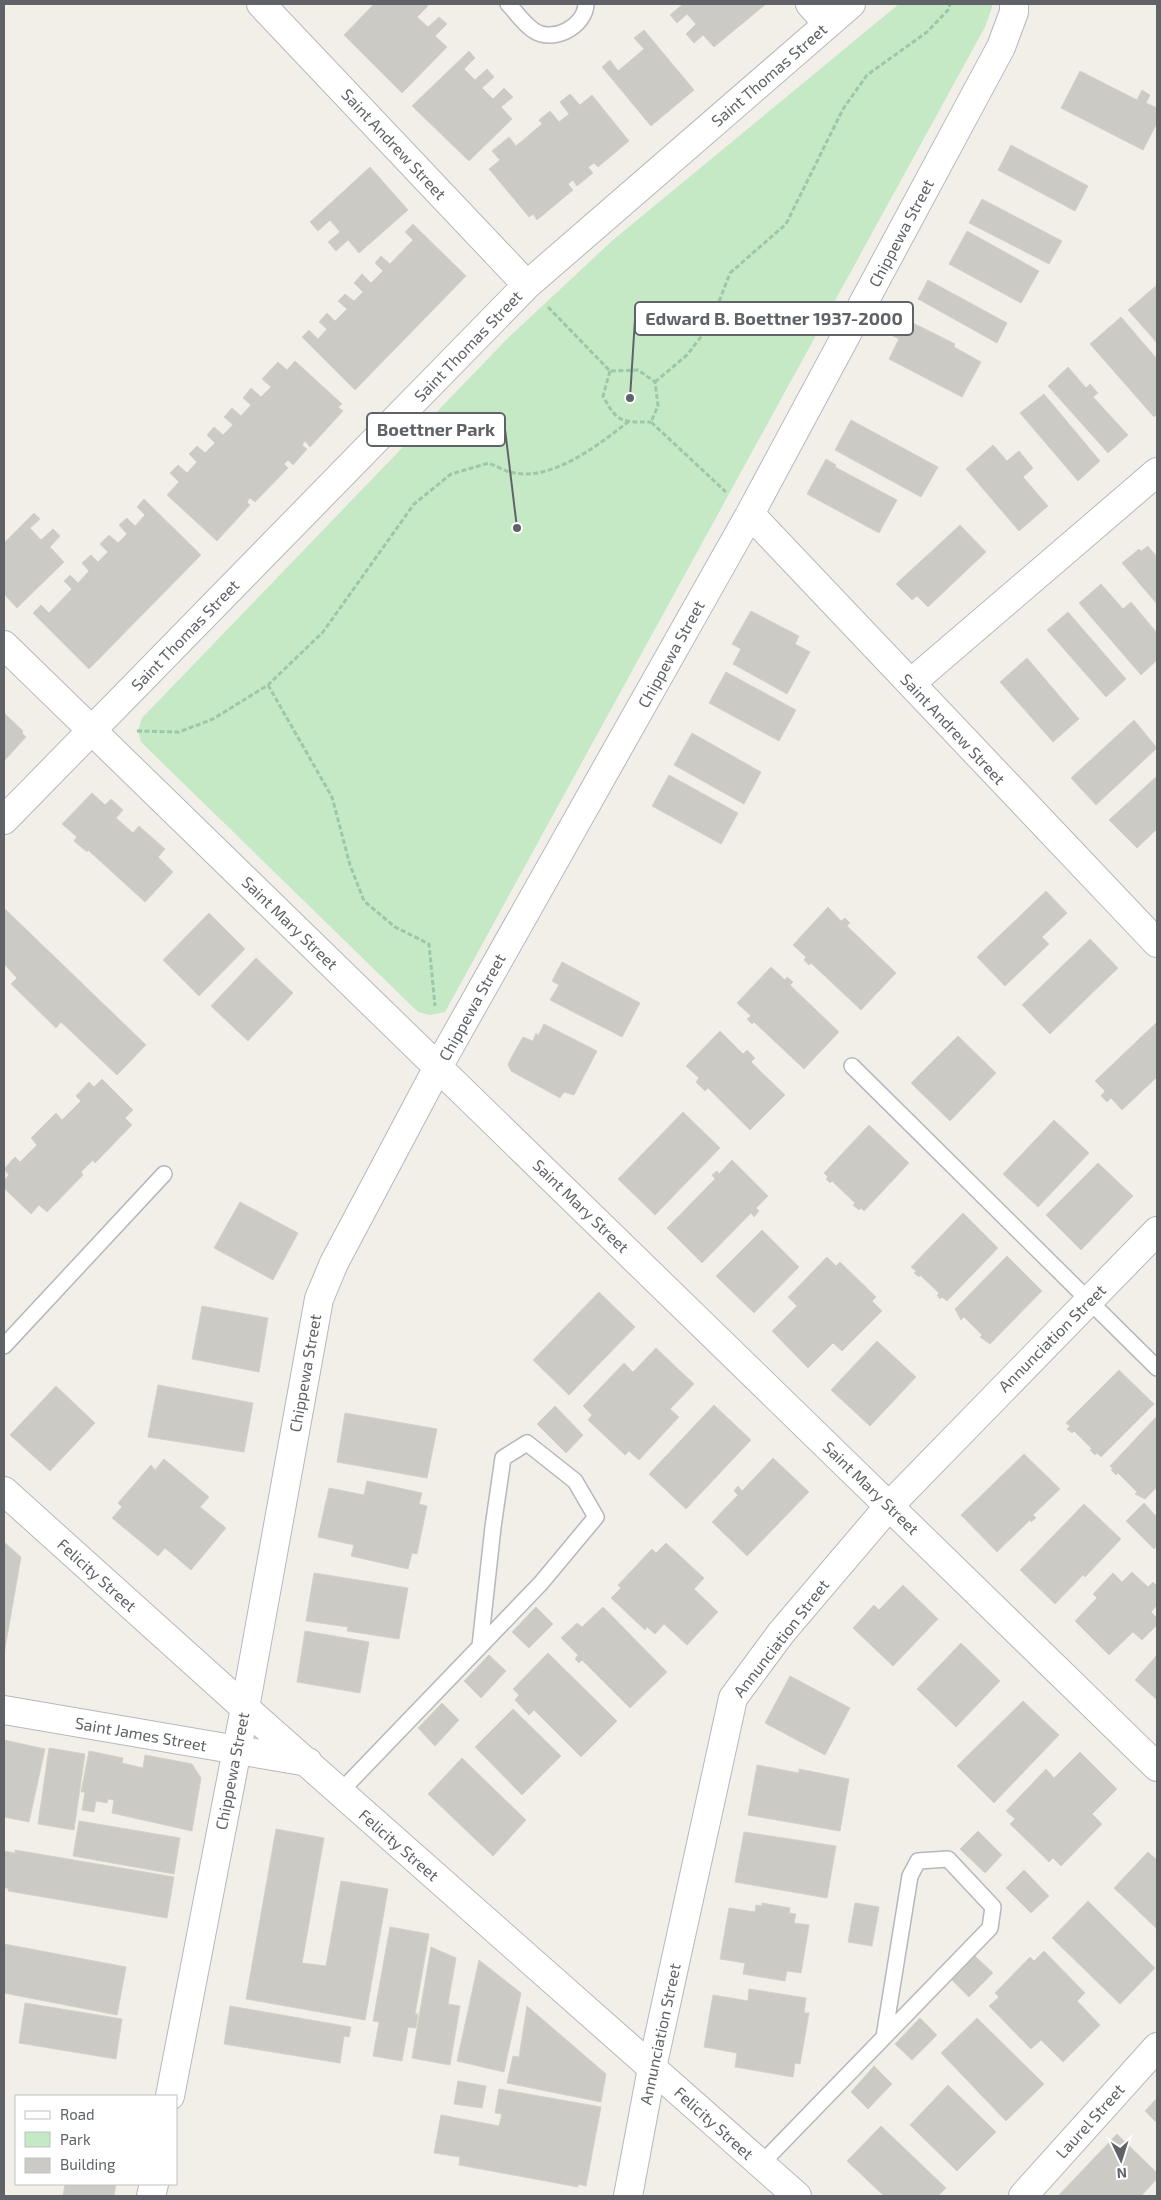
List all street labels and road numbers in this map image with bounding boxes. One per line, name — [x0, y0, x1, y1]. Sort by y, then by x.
street label: Saint Thomas Street — [707, 19, 830, 130]
street label: Saint Andrew Street — [338, 84, 451, 203]
street label: Chippewa Street — [864, 176, 937, 290]
street label: Saint Thomas Street — [410, 286, 526, 405]
street label: Saint Thomas Street — [127, 575, 243, 694]
street label: Chippewa Street — [633, 597, 708, 711]
street label: Saint Andrew Street — [897, 669, 1010, 788]
street label: Saint Mary Street — [238, 872, 342, 973]
street label: Chippewa Street — [434, 950, 509, 1064]
street label: Saint Mary Street — [529, 1155, 633, 1256]
street label: Annunciation Street — [994, 1280, 1109, 1395]
street label: Chippewa Street — [285, 1312, 324, 1433]
street label: Saint Mary Street — [819, 1437, 923, 1538]
street label: Felicity Street — [54, 1534, 141, 1615]
street label: Annunciation Street — [729, 1575, 832, 1700]
street label: Chippewa Street — [211, 1710, 252, 1831]
street label: Saint James Street — [74, 1713, 208, 1754]
street label: Felicity Street — [355, 1805, 443, 1885]
street label: Annunciation Street — [635, 1961, 684, 2106]
street label: Laurel Street — [1051, 2080, 1128, 2162]
street label: Felicity Street — [671, 2082, 758, 2163]

